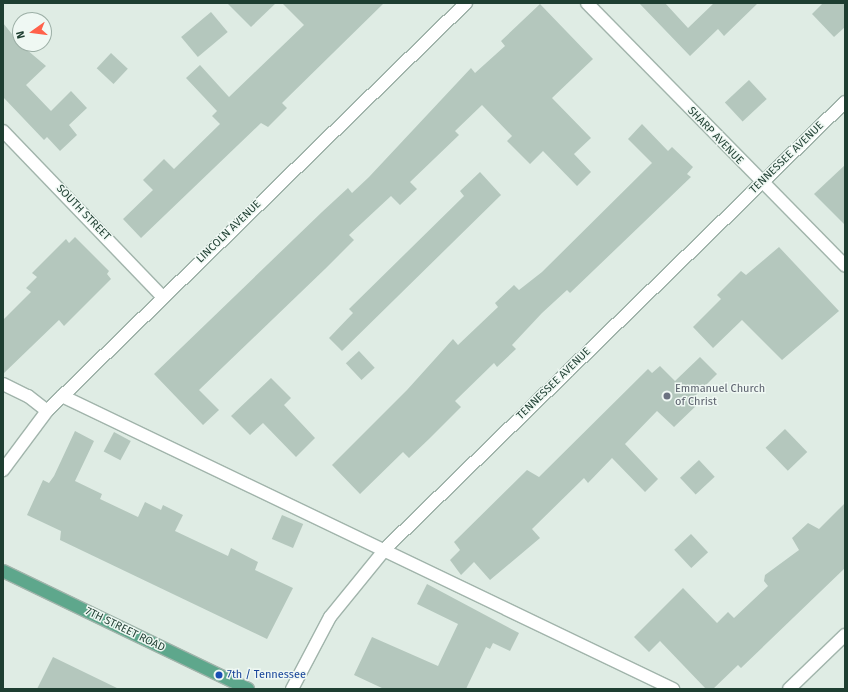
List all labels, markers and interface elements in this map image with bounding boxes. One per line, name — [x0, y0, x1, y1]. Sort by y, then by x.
north arrow — [12, 12, 52, 52]
text: N — [14, 30, 28, 40]
street label: SHARP AVENUE — [684, 105, 746, 167]
street label: TENNESSEE AVENUE — [747, 119, 827, 197]
street label: SOUTH STREET — [53, 182, 113, 244]
street label: LINCOLN AVENUE — [194, 198, 264, 266]
street label: TENNESSEE AVENUE — [514, 345, 594, 423]
place label: Emmanuel Church of Christ — [675, 383, 765, 409]
marker: Emmanuel Church of Christ — [662, 391, 672, 401]
street label: 7TH STREET ROAD — [83, 605, 167, 655]
place label: 7th / Tennessee — [227, 668, 306, 682]
marker: 7th / Tennessee — [214, 670, 224, 680]

